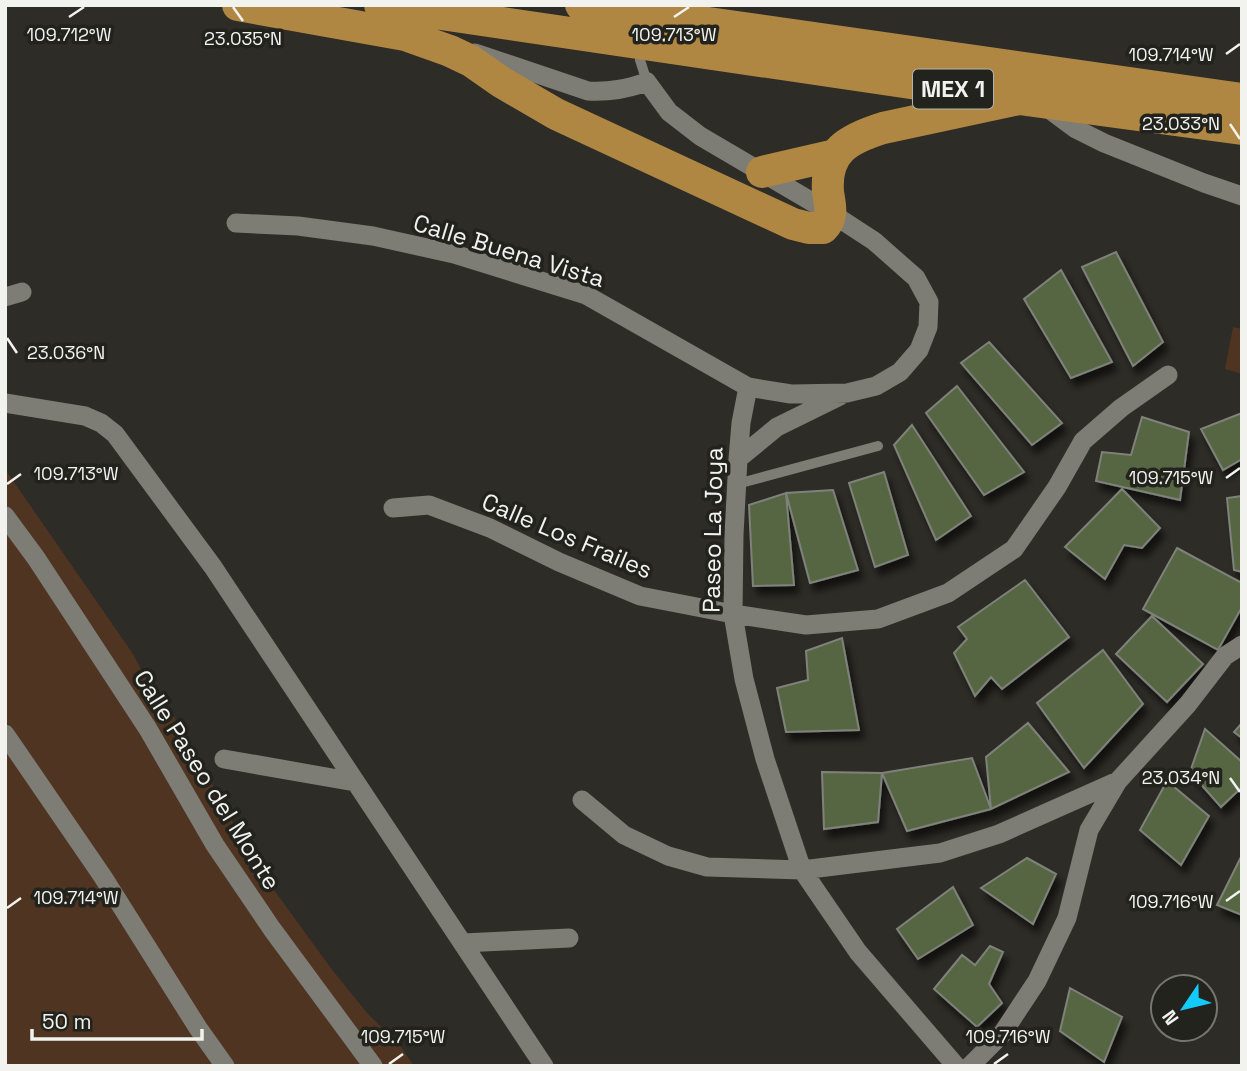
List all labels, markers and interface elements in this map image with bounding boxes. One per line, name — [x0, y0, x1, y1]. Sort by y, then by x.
text: 109.712°W — [27, 23, 112, 46]
text: 109.713°W — [632, 23, 717, 46]
text: 23.035°N — [204, 27, 282, 50]
text: 109.714°W — [1128, 43, 1214, 66]
road number: MEX 1 — [913, 69, 993, 108]
text: 23.033°N — [1142, 112, 1220, 135]
street label: Calle Buena Vista — [410, 207, 609, 294]
text: 23.036°N — [27, 341, 105, 364]
street label: Paseo La Joya — [696, 447, 729, 613]
text: 109.713°W — [34, 462, 119, 485]
text: 109.715°W — [1129, 466, 1214, 489]
street label: Calle Los Frailes — [477, 486, 657, 585]
street label: Calle Paseo del Monte — [127, 664, 288, 895]
text: 23.034°N — [1142, 766, 1220, 789]
text: 109.714°W — [33, 886, 119, 909]
text: 109.716°W — [1129, 890, 1214, 913]
north arrow — [1149, 973, 1219, 1043]
scale bar — [32, 998, 201, 1042]
text: N — [1157, 1005, 1184, 1030]
text: 50 m — [42, 1008, 92, 1035]
text: 109.715°W — [361, 1025, 446, 1048]
text: 109.716°W — [966, 1025, 1051, 1048]

